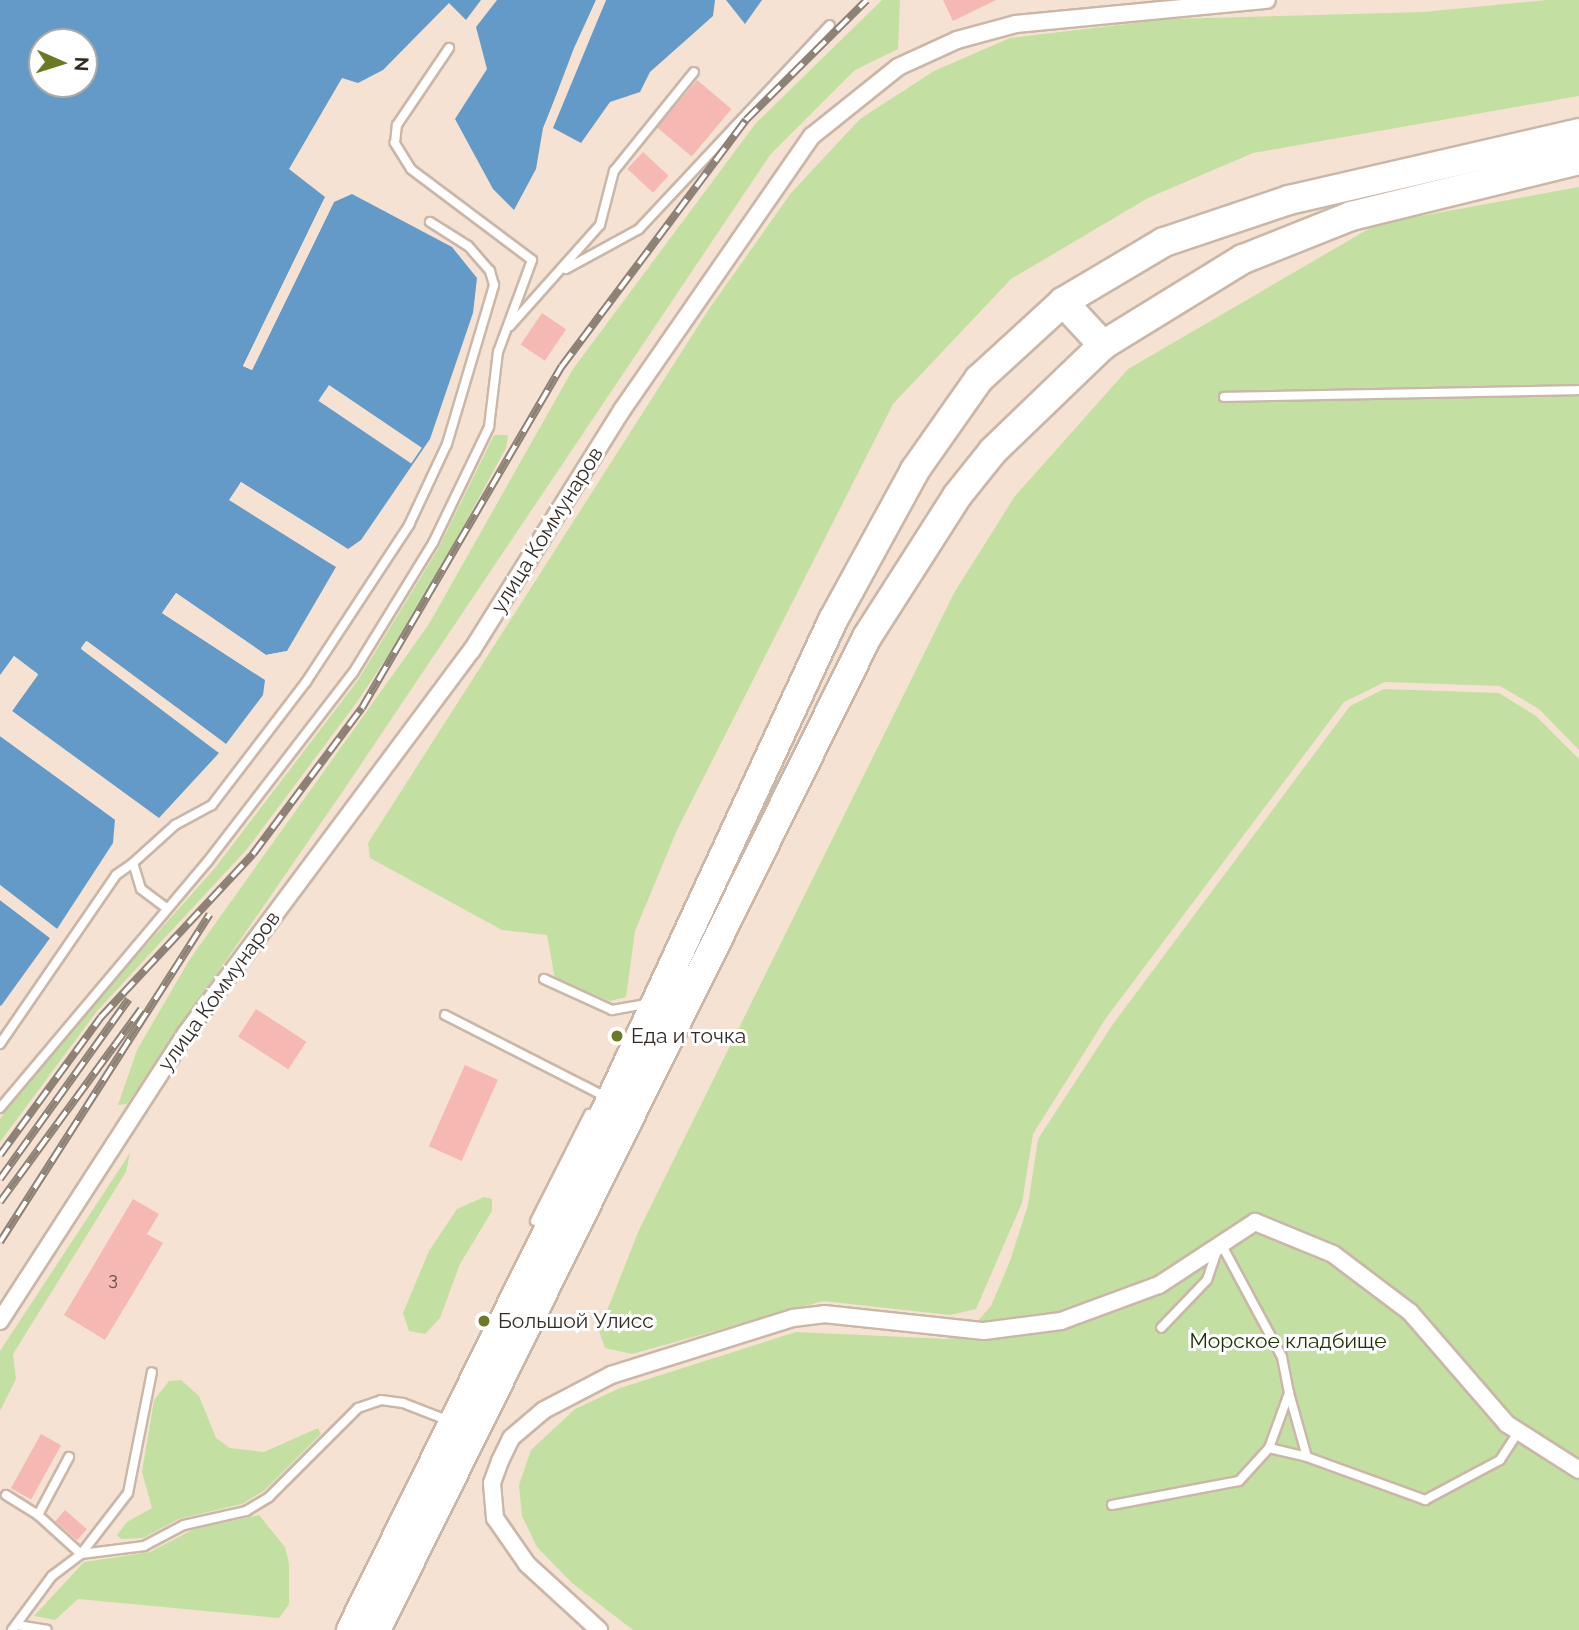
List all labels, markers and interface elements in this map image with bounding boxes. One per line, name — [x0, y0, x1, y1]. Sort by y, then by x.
north arrow — [28, 28, 98, 98]
text: N — [71, 56, 93, 72]
street label: улица Коммунаров — [486, 442, 608, 618]
street label: улица Коммунаров — [153, 906, 285, 1076]
place label: Еда и точка — [631, 1023, 746, 1049]
marker: Еда и точка — [609, 1028, 625, 1044]
house number: 3 — [108, 1268, 118, 1290]
place label: Большой Улисс — [498, 1308, 654, 1334]
marker: Большой Улисс — [476, 1313, 492, 1329]
park label: Морское кладбище — [1189, 1328, 1387, 1354]

